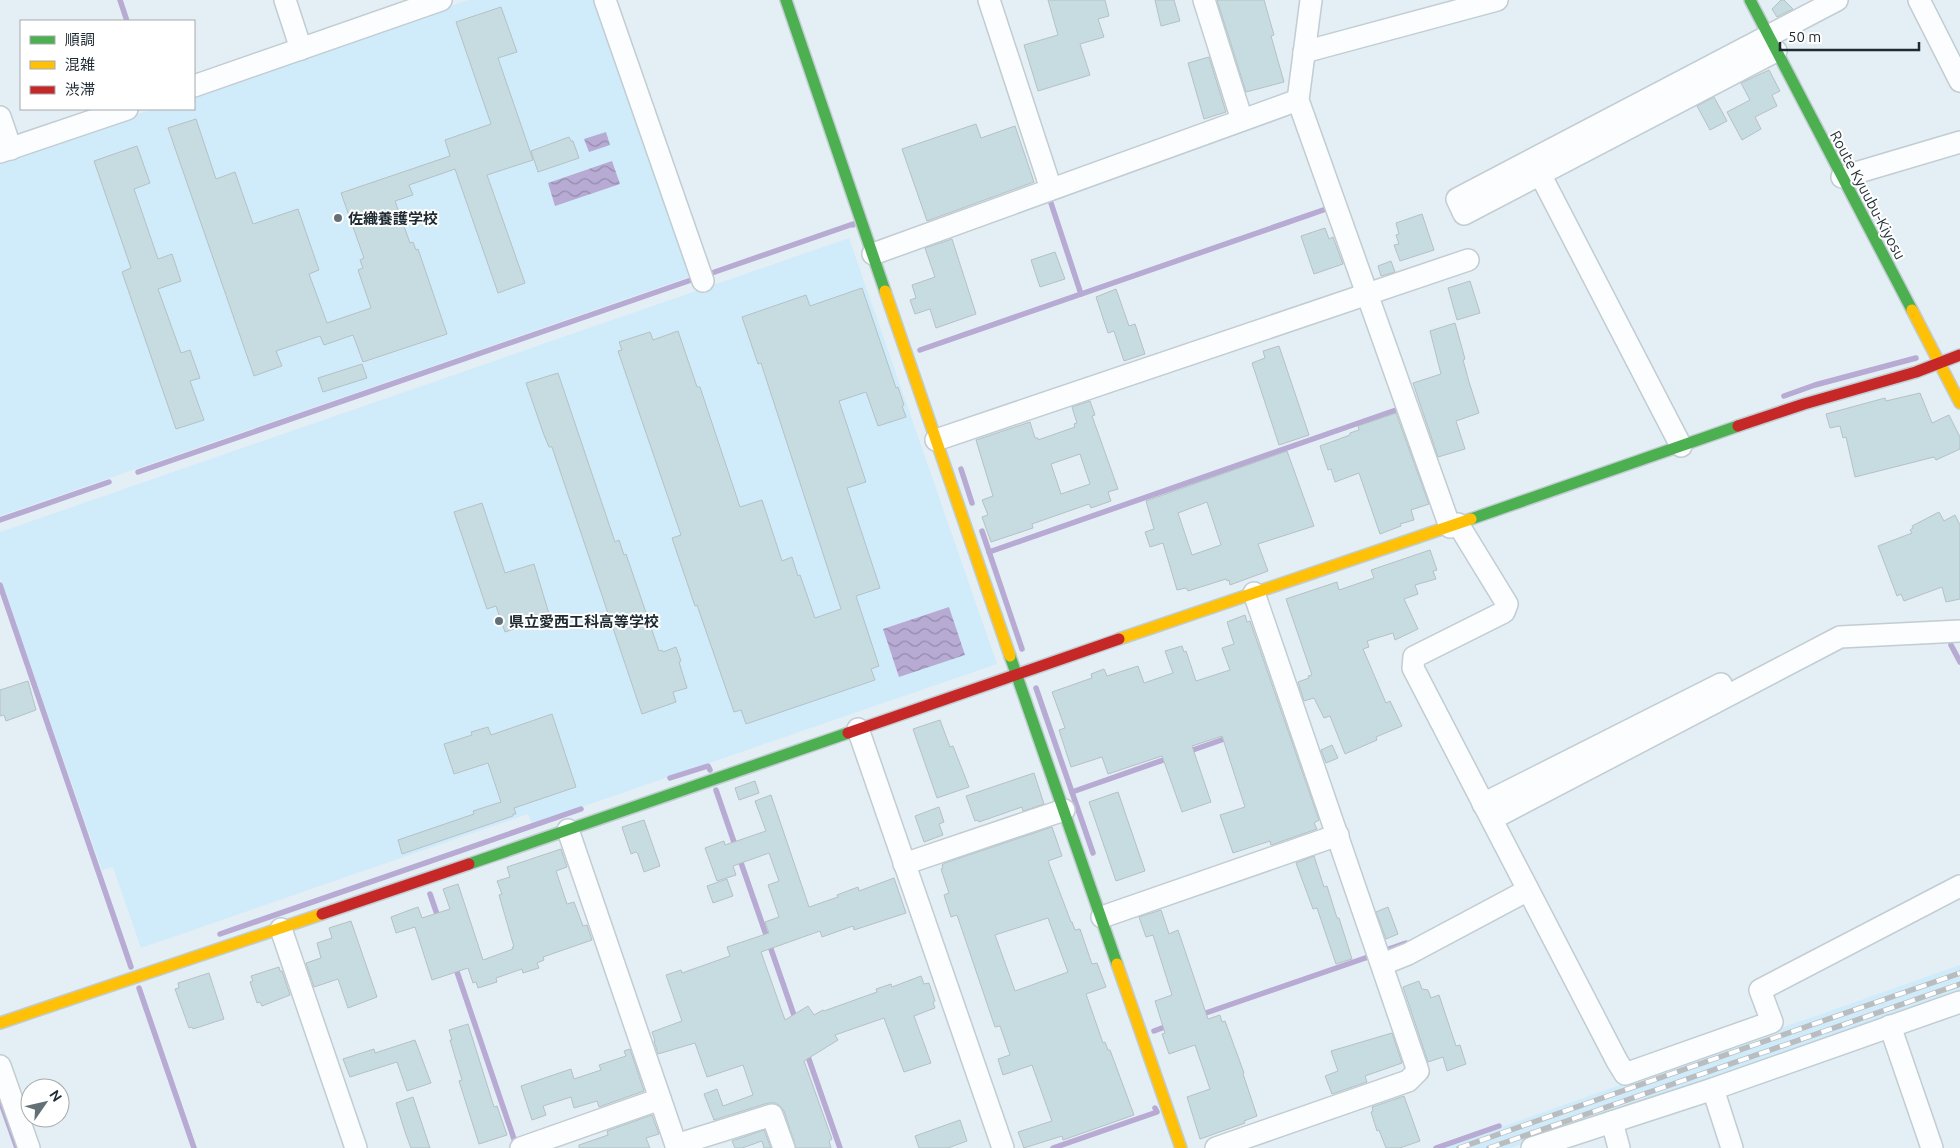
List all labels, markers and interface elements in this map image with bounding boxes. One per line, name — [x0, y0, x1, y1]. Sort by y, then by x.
legend — [20, 20, 195, 110]
scale bar — [1780, 20, 1919, 52]
text: 50 m — [1788, 28, 1821, 45]
text: 順調 — [65, 31, 95, 48]
text: 混雑 — [65, 56, 95, 73]
text: 渋滞 — [65, 81, 95, 98]
street label: Route Kyuubu-Kiyosu — [1827, 128, 1909, 262]
place label: 佐織養護学校 — [348, 210, 438, 227]
marker: 佐織養護学校 — [332, 212, 344, 224]
place label: 県立愛西工科高等学校 — [509, 613, 659, 630]
marker: 県立愛西工科高等学校 — [493, 615, 505, 627]
north arrow — [20, 1078, 70, 1128]
text: N — [46, 1087, 65, 1105]

